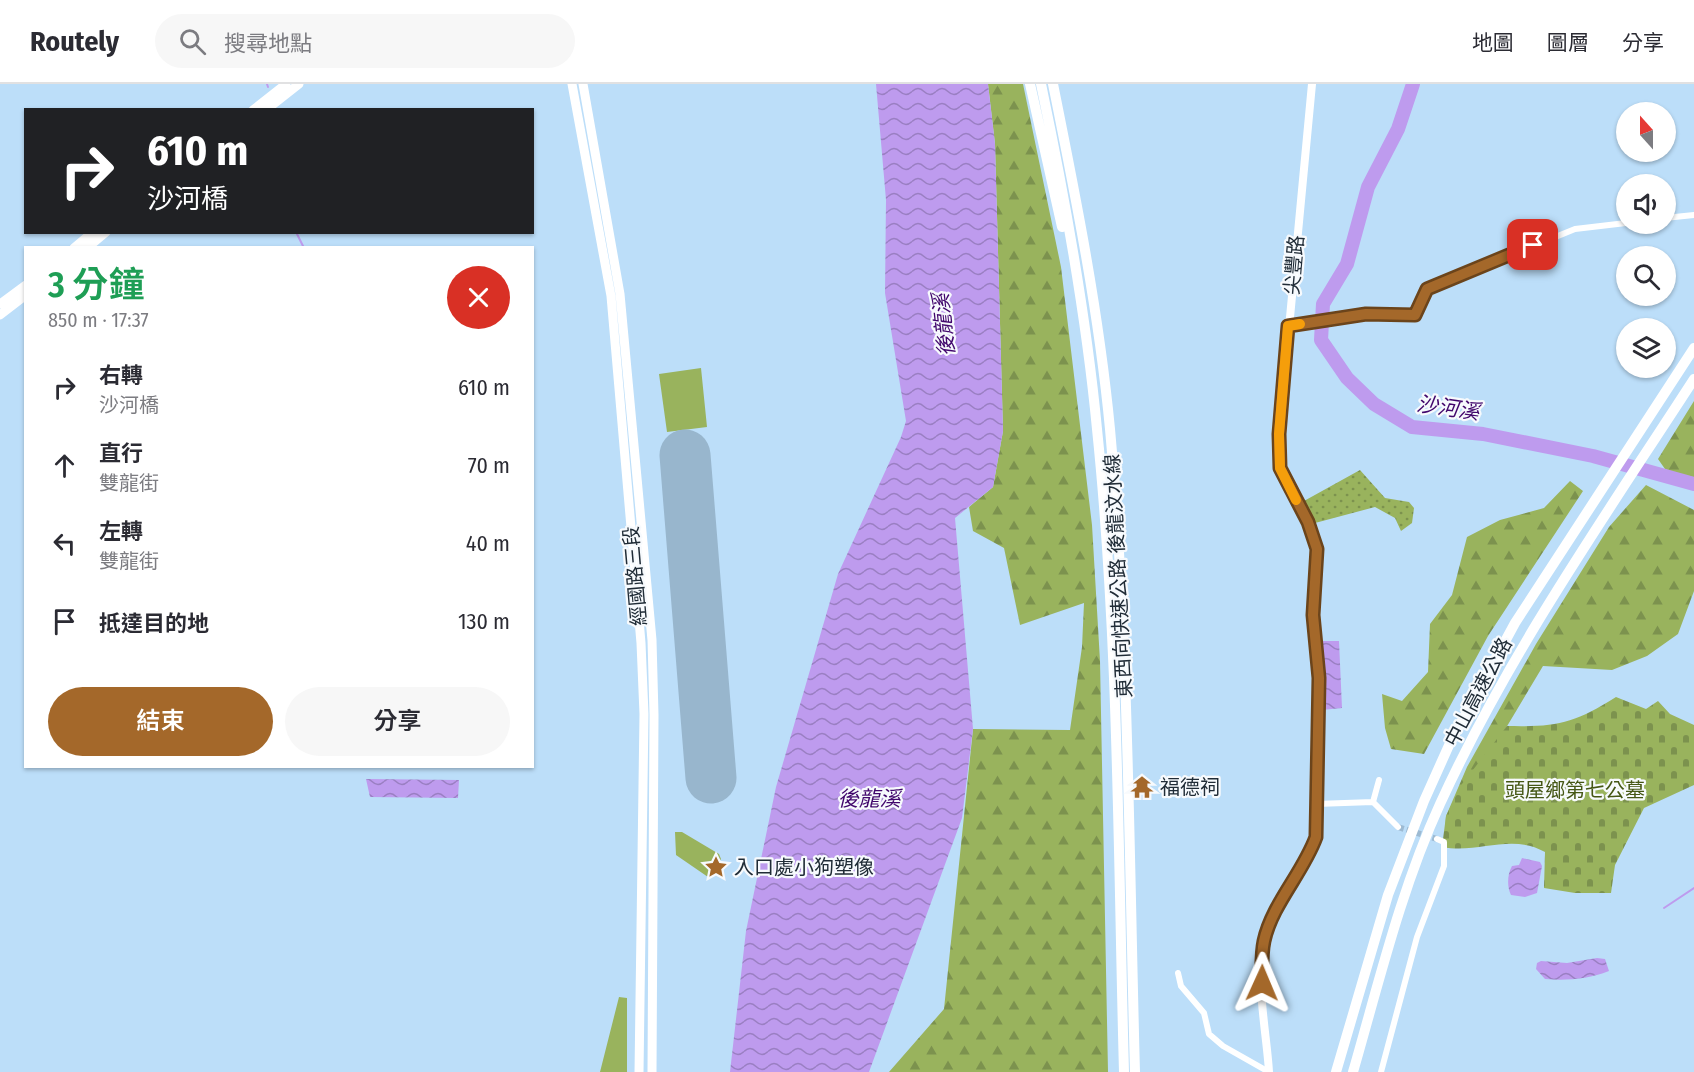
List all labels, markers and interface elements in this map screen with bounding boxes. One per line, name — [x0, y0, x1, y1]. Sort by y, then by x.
search box — [155, 14, 575, 68]
text: Routely — [30, 25, 119, 58]
icon: search — [176, 25, 209, 58]
text: 搜尋地點 — [224, 30, 312, 57]
text: 地圖 — [1472, 30, 1514, 56]
text: 圖層 — [1547, 30, 1589, 56]
text: 分享 — [1622, 30, 1664, 56]
north arrow — [1616, 102, 1676, 162]
map controls — [1616, 102, 1676, 378]
text: 610 m — [147, 126, 248, 176]
icon: right — [48, 132, 126, 210]
button: sound — [1616, 174, 1676, 234]
text: 沙河橋 — [147, 183, 228, 215]
pin — [1507, 219, 1558, 270]
icon: arrive — [1516, 228, 1549, 261]
street label: 尖豐路 — [1279, 234, 1309, 296]
button: search — [1616, 246, 1676, 306]
text: 3 分鐘 — [48, 263, 145, 307]
button: close — [447, 266, 510, 329]
water label: 後龍溪 — [927, 289, 960, 358]
text: 850 m · 17:37 — [48, 308, 149, 332]
button: layers — [1616, 318, 1676, 378]
text: 右轉 — [99, 362, 143, 389]
icon: right — [48, 371, 81, 404]
text: 610 m — [458, 374, 510, 401]
water label: 沙河溪 — [1415, 391, 1484, 426]
text: 沙河橋 — [99, 393, 159, 417]
text: 直行 — [99, 440, 143, 467]
icon: ahead — [48, 449, 81, 482]
text: 70 m — [468, 452, 510, 479]
street label: 東西向快速公路 後龍汶水線 — [1100, 453, 1136, 699]
text: 雙龍街 — [99, 471, 159, 495]
text: 左轉 — [99, 518, 143, 545]
street label: 經國路三段 — [619, 525, 651, 627]
icon: left — [48, 527, 81, 560]
text: 40 m — [466, 530, 510, 557]
text: 雙龍街 — [99, 549, 159, 573]
icon: arrive — [48, 605, 81, 638]
text: 130 m — [458, 608, 510, 635]
text: 抵達目的地 — [99, 610, 209, 637]
street label: 中山高速公路 — [1439, 633, 1517, 751]
button: 結束 — [48, 687, 273, 756]
button: 分享 — [285, 687, 510, 756]
temple icon: 福德祠 — [1129, 774, 1155, 800]
place label: 福德祠 — [1160, 775, 1220, 799]
park label: 頭屋鄉第七公墓 — [1505, 778, 1645, 802]
water label: 後龍溪 — [838, 786, 903, 812]
place icon: 入口處小狗塑像 — [703, 854, 729, 880]
place label: 入口處小狗塑像 — [734, 855, 874, 879]
position arrow — [1230, 951, 1294, 1015]

